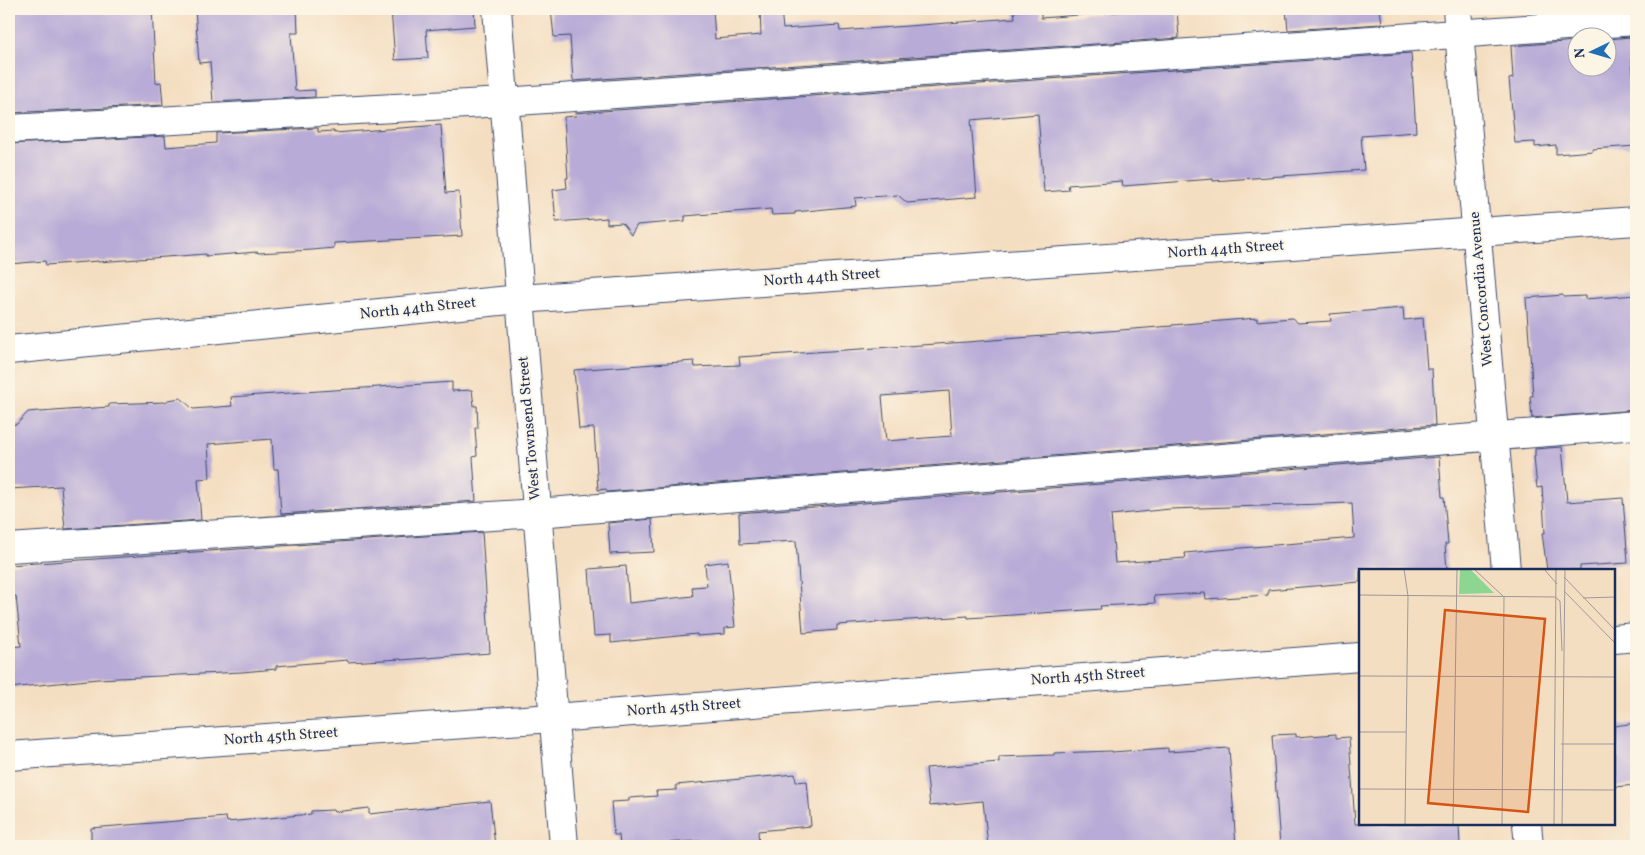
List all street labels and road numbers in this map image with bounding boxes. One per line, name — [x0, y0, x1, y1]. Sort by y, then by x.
street label: West Concordia Avenue — [1465, 210, 1499, 368]
street label: North 44th Street — [1167, 235, 1285, 265]
street label: North 44th Street — [763, 263, 881, 293]
street label: North 44th Street — [359, 292, 477, 326]
street label: West Townsend Street — [513, 355, 547, 501]
street label: North 45th Street — [1030, 663, 1146, 691]
street label: North 45th Street — [626, 694, 742, 722]
street label: North 45th Street — [223, 723, 339, 751]

